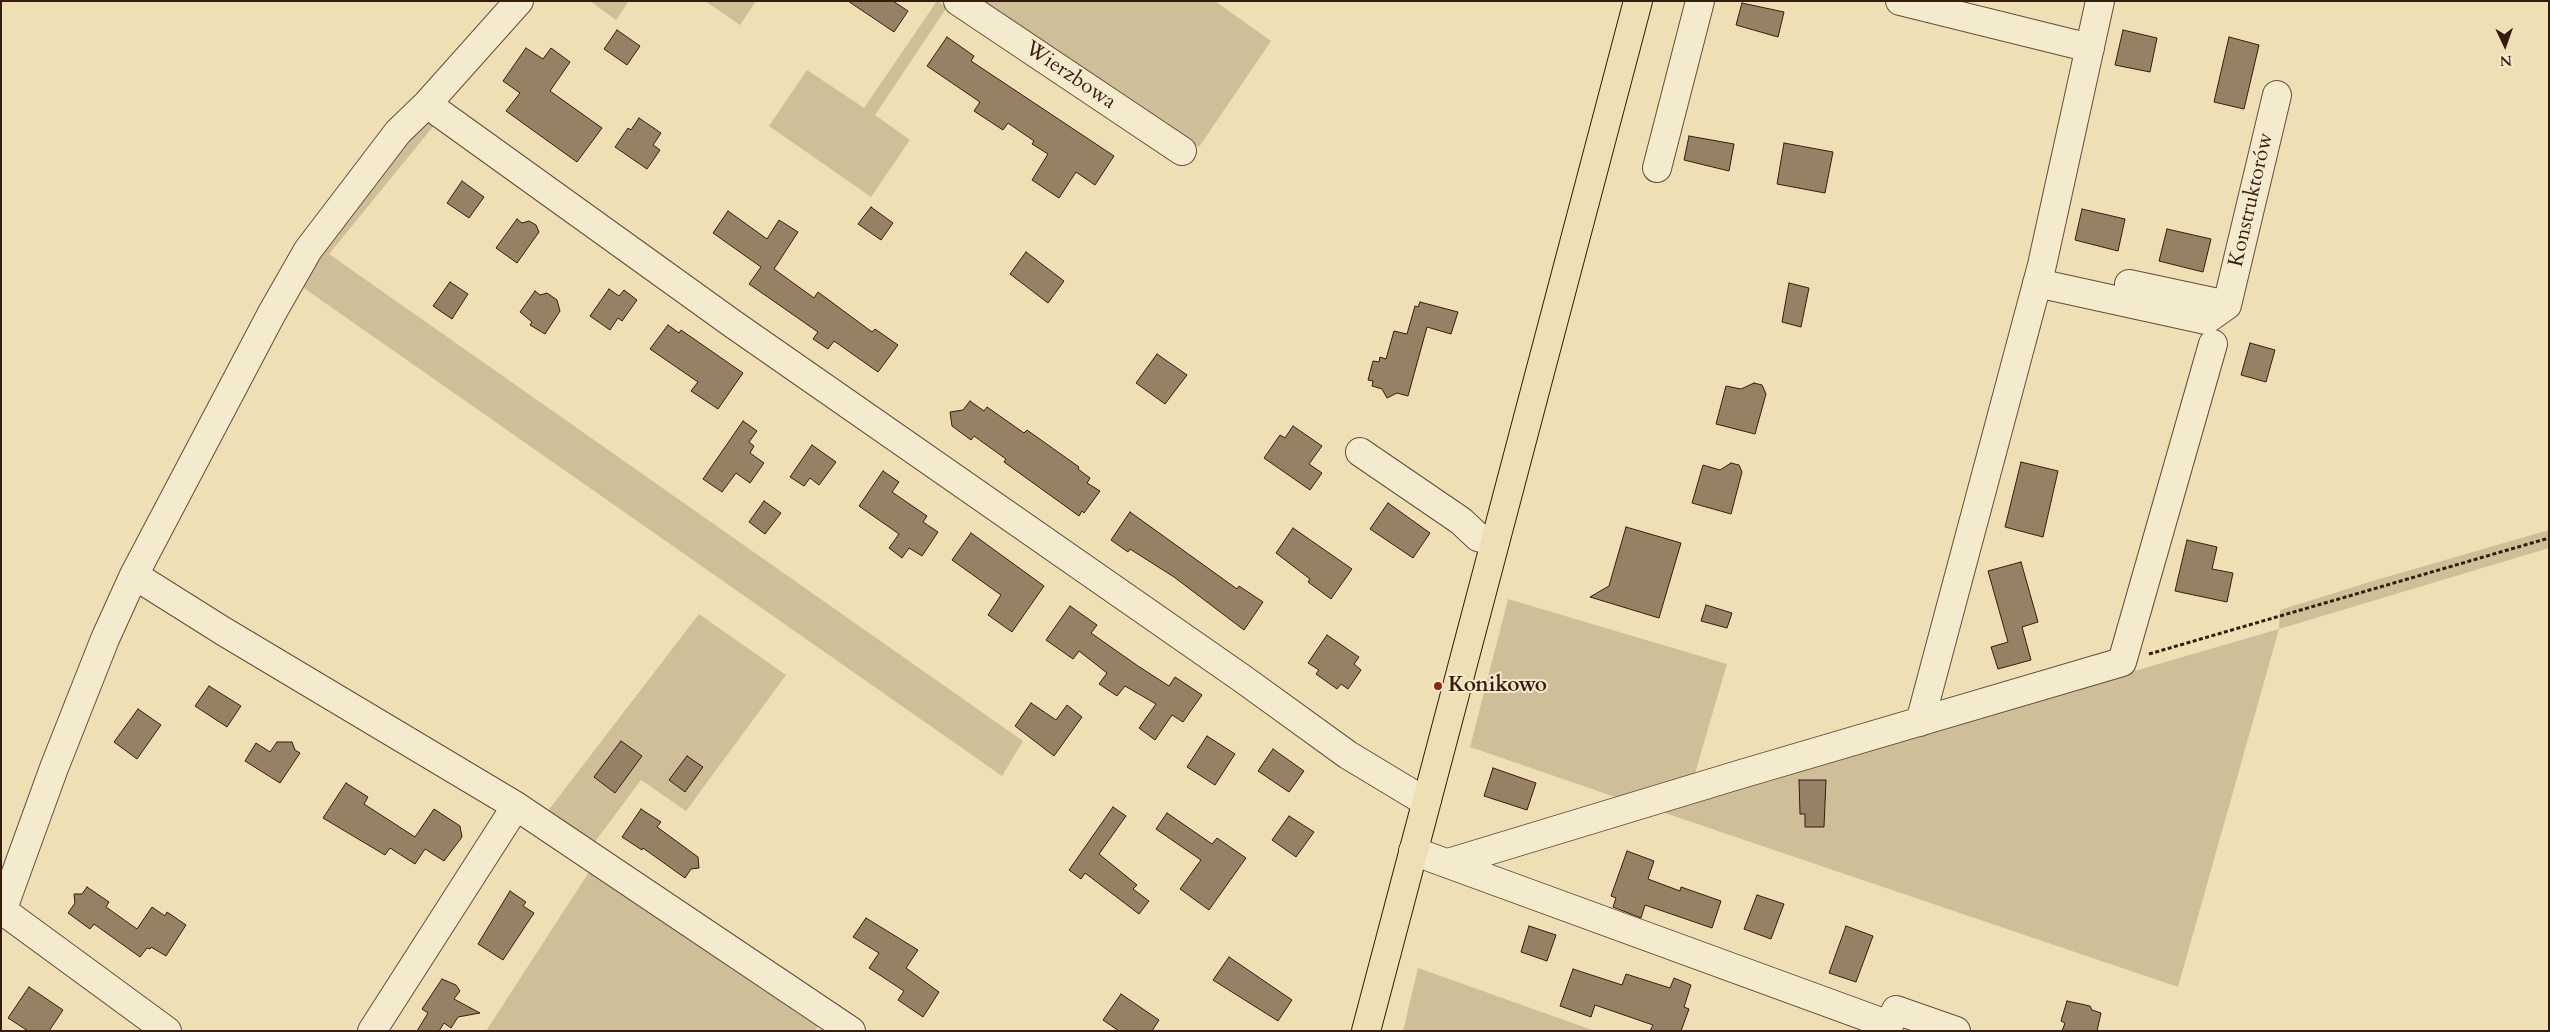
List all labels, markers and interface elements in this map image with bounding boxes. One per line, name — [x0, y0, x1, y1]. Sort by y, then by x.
north arrow — [2480, 20, 2530, 70]
street label: Wierzbowa — [1020, 36, 1120, 116]
text: N — [2499, 51, 2512, 70]
street label: Konstruktorów — [2224, 131, 2280, 269]
place label: Konikowo — [1448, 673, 1547, 699]
marker: Konikowo — [1432, 680, 1444, 692]

